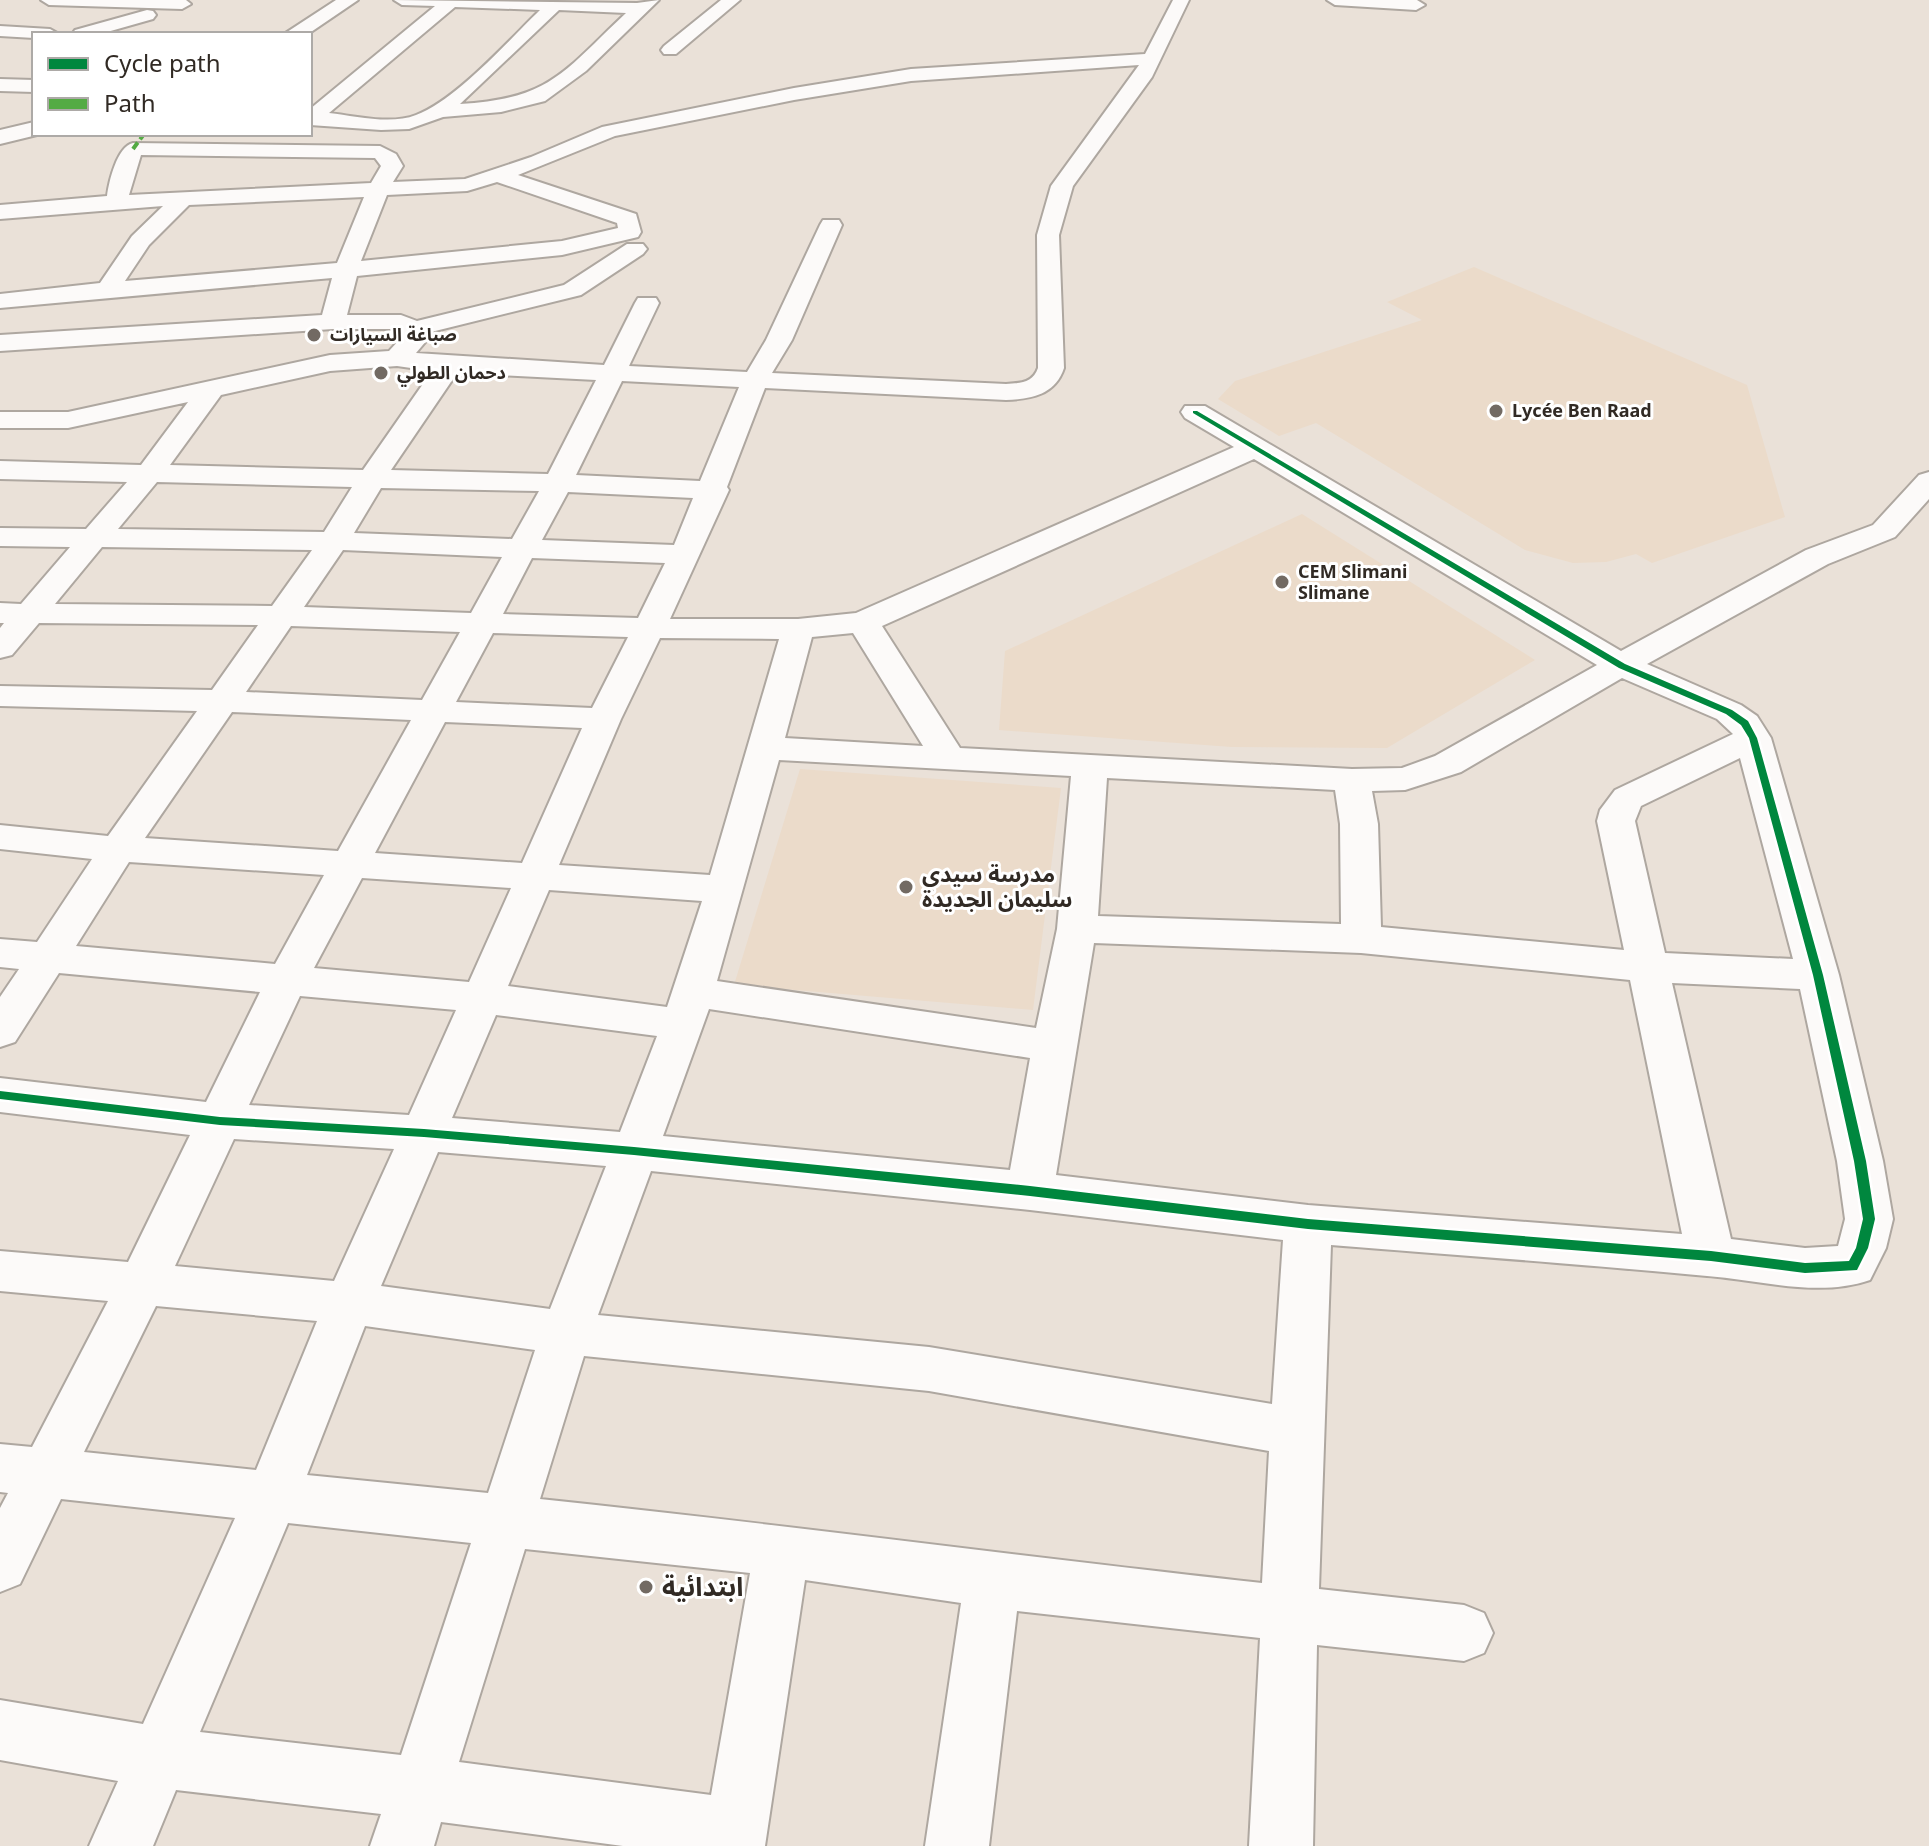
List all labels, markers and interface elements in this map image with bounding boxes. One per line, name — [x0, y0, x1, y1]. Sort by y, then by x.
legend — [32, 32, 312, 136]
text: Cycle path — [104, 46, 221, 79]
text: Path — [104, 86, 155, 119]
place label: صباغة السيارات — [330, 322, 457, 346]
marker: صباغة السيارات — [305, 326, 323, 344]
place label: دحمان الطولي — [397, 360, 506, 387]
marker: دحمان الطولي — [372, 364, 390, 382]
place label: Lycée Ben Raad — [1512, 398, 1652, 422]
marker: Lycée Ben Raad — [1487, 402, 1505, 420]
place label: CEM Slimani Slimane — [1298, 559, 1407, 604]
marker: CEM Slimani Slimane — [1273, 573, 1291, 591]
place label: مدرسة سيدي سليمان الجديدة — [922, 858, 1073, 913]
marker: مدرسة سيدي سليمان الجديدة — [897, 878, 915, 896]
place label: ابتدائية — [662, 1568, 743, 1604]
marker: ابتدائية — [637, 1578, 655, 1596]

